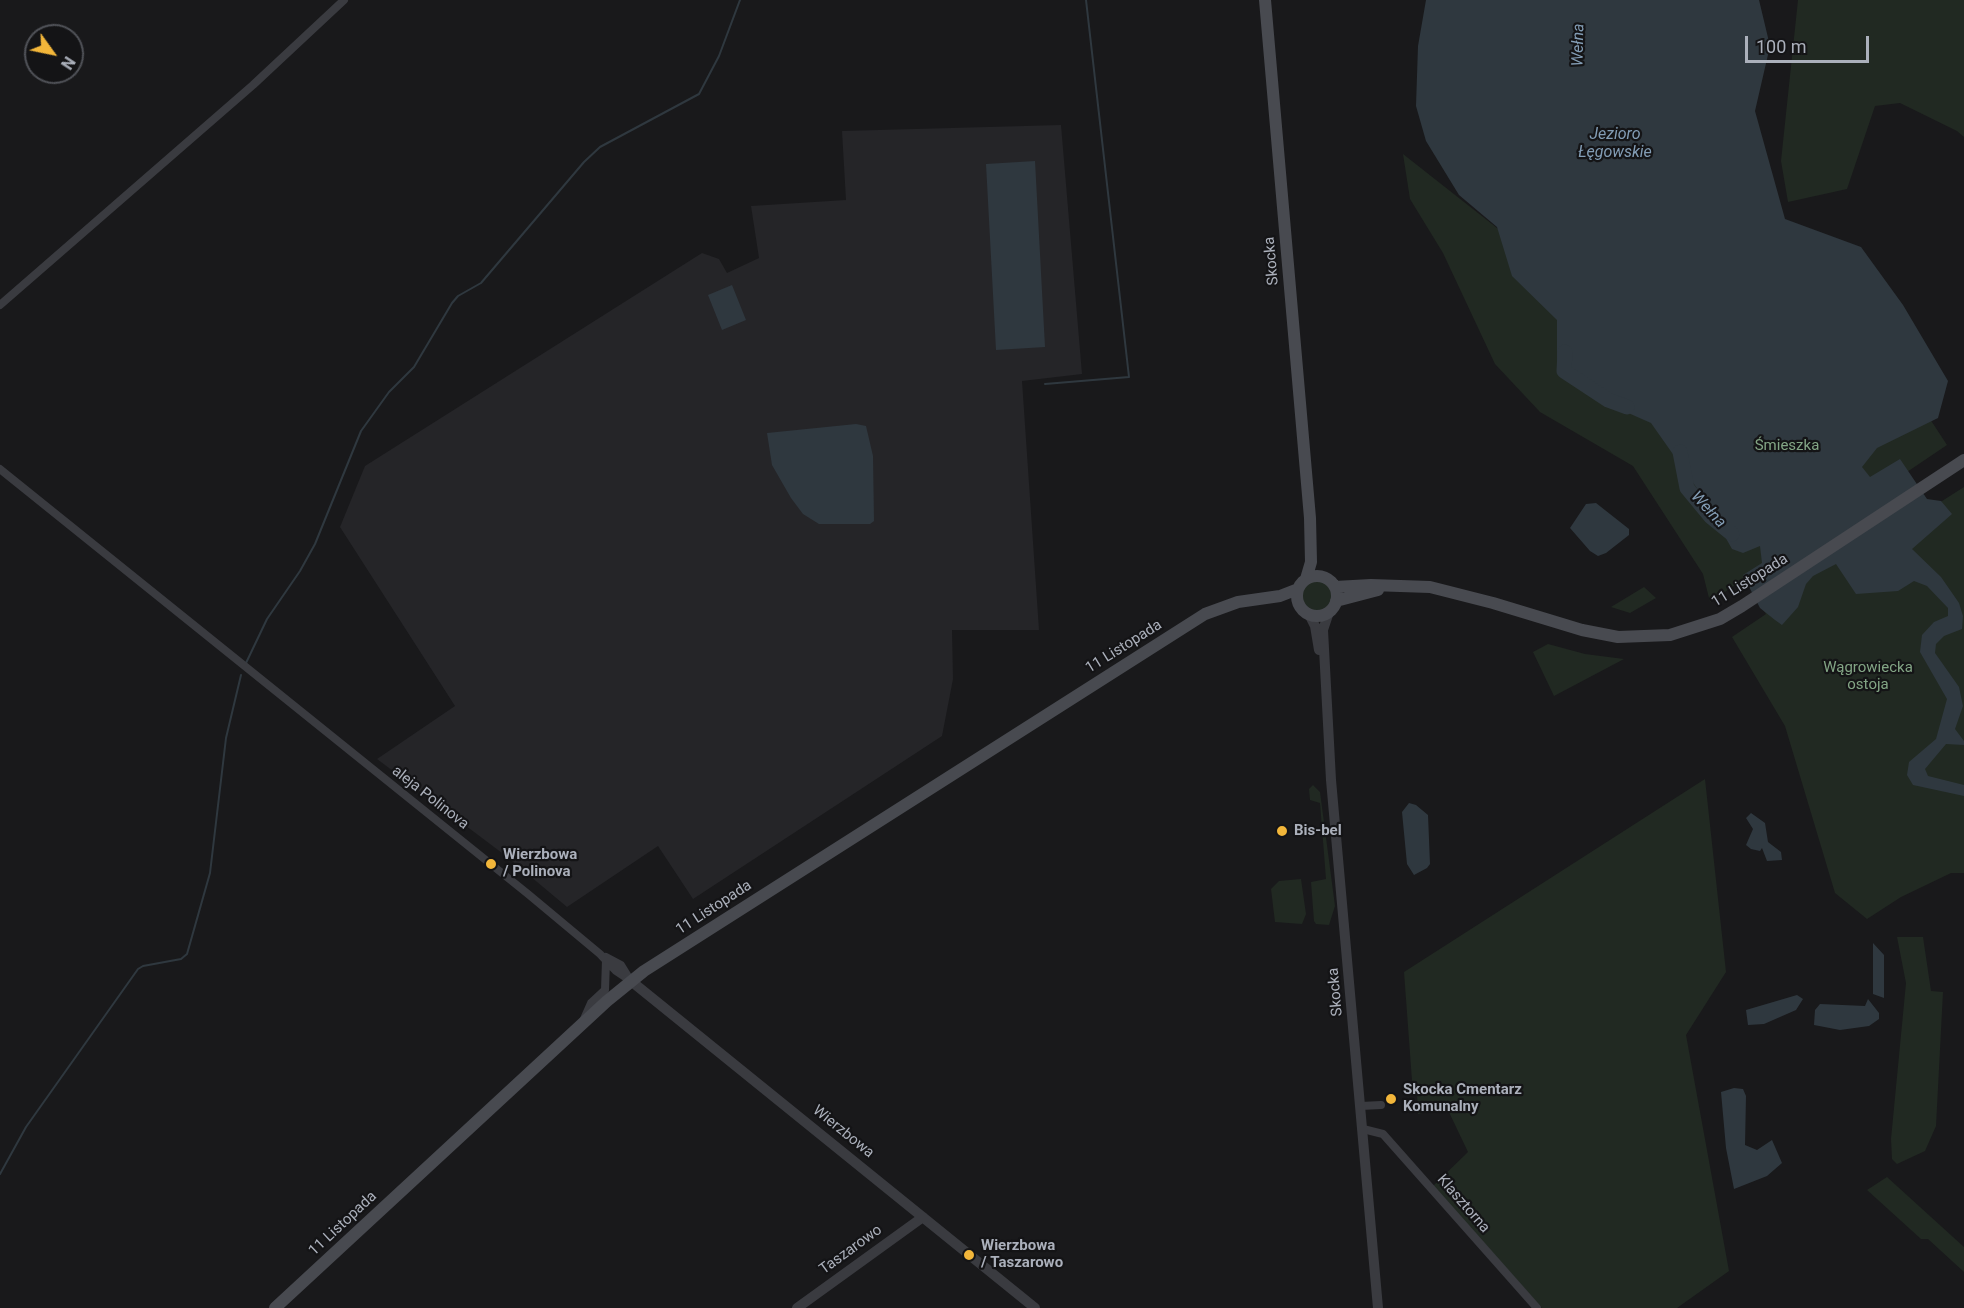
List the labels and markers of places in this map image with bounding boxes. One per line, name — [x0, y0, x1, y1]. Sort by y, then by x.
place label: Bis-bel — [1294, 822, 1342, 840]
marker: Bis-bel — [1275, 824, 1289, 838]
place label: Wierzbowa / Polinova — [503, 846, 577, 881]
marker: Wierzbowa / Polinova — [484, 857, 498, 871]
place label: Skocka Cmentarz Komunalny — [1403, 1081, 1522, 1116]
marker: Skocka Cmentarz Komunalny — [1384, 1092, 1398, 1106]
place label: Wierzbowa / Taszarowo — [981, 1237, 1063, 1272]
marker: Wierzbowa / Taszarowo — [962, 1248, 976, 1262]

